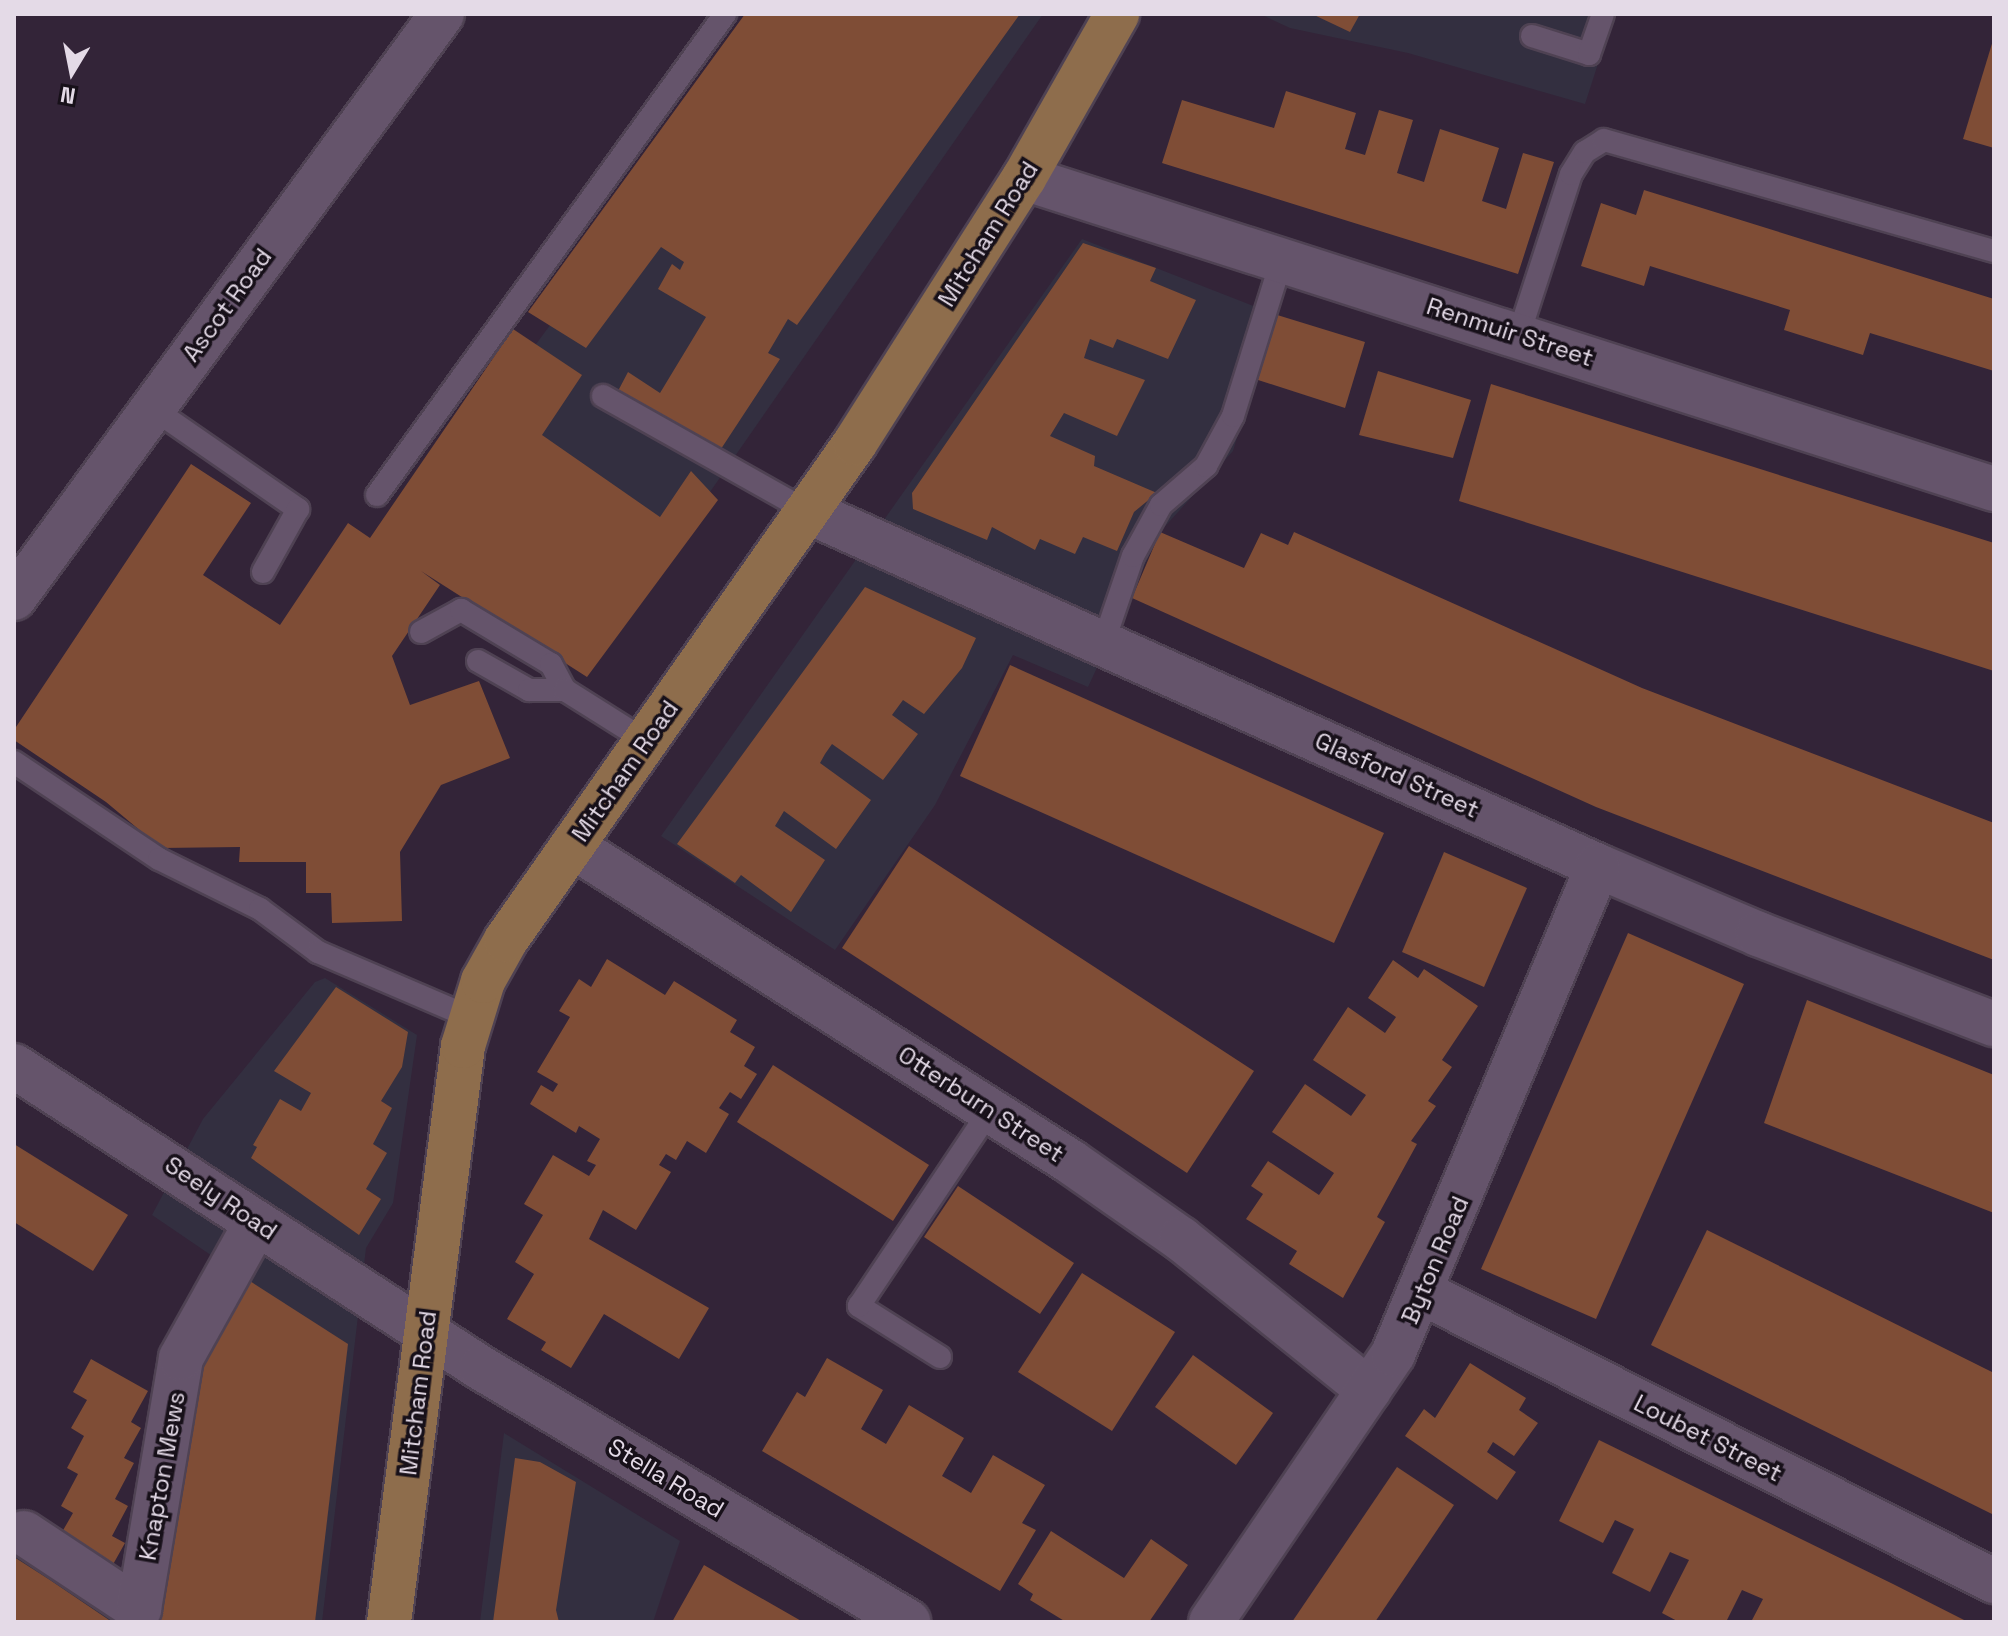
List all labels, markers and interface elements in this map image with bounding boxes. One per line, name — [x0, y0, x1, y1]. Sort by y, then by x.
north arrow — [32, 32, 112, 112]
text: N — [58, 81, 78, 111]
street label: Mitcham Road — [932, 156, 1044, 312]
street label: Ascot Road — [176, 243, 278, 367]
street label: Renmuir Street — [1423, 291, 1597, 373]
street label: Mitcham Road — [566, 695, 684, 847]
street label: Glasford Street — [1311, 726, 1483, 824]
street label: Otterburn Street — [893, 1040, 1069, 1168]
street label: Seely Road — [160, 1150, 282, 1246]
street label: Byton Road — [1395, 1192, 1475, 1328]
street label: Mitcham Road — [394, 1309, 442, 1477]
street label: Loubet Street — [1629, 1388, 1787, 1488]
street label: Knapton Mews — [133, 1389, 191, 1563]
street label: Stella Road — [603, 1432, 729, 1524]

